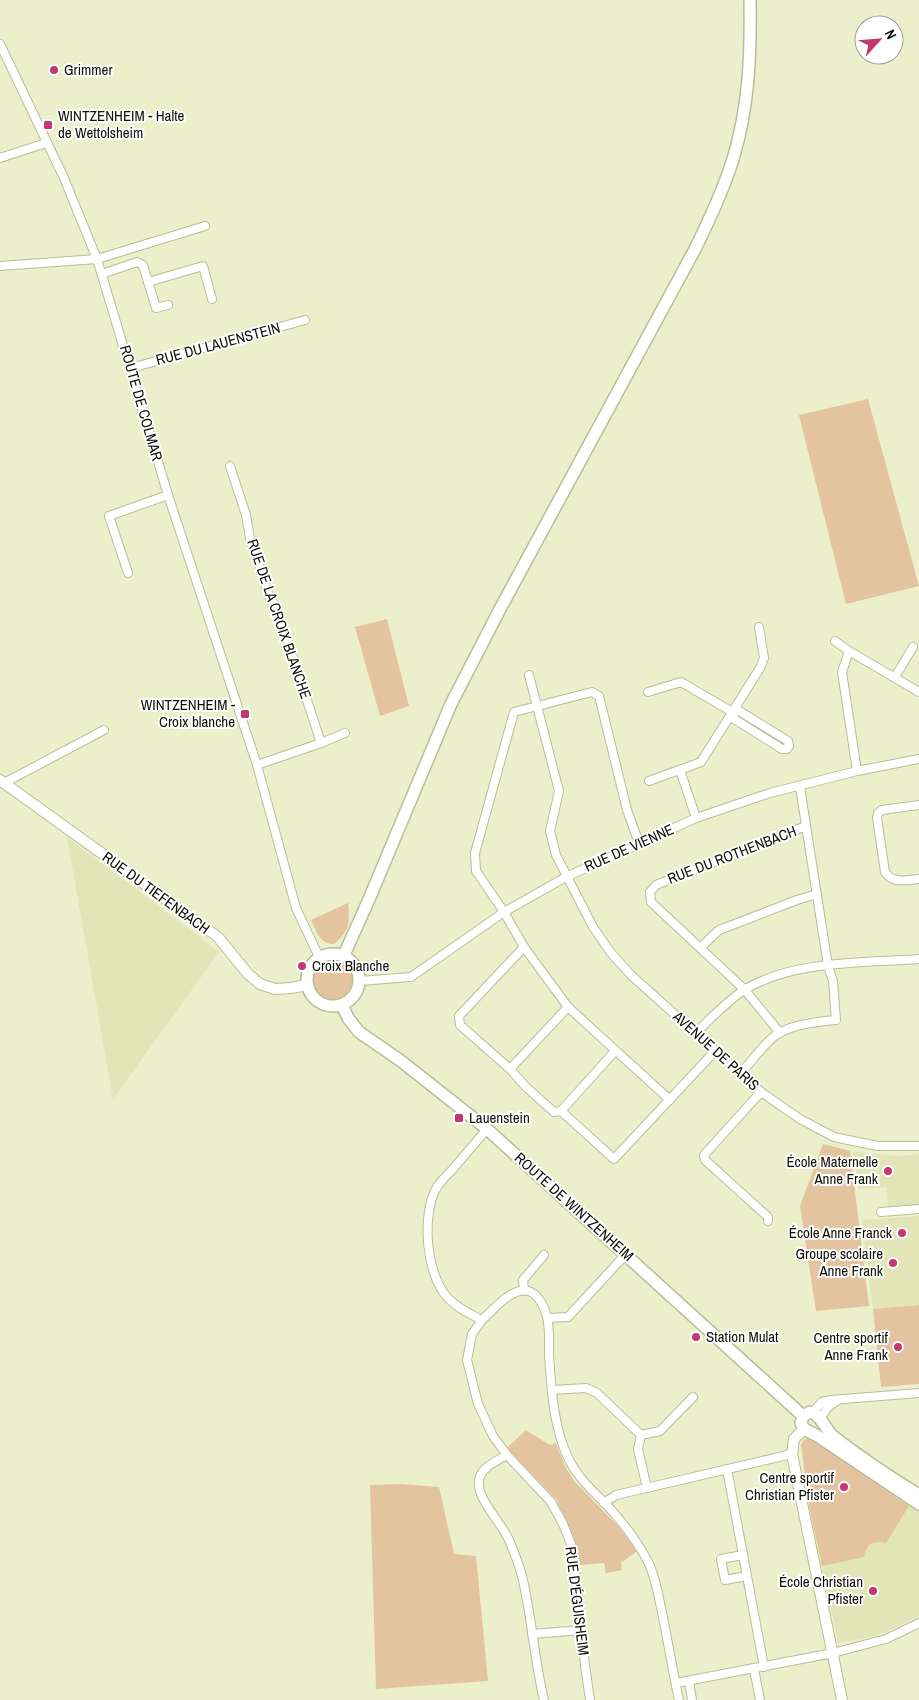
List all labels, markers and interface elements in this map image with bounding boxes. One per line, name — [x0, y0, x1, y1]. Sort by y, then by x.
north arrow — [854, 15, 904, 65]
text: N — [881, 27, 901, 42]
place label: Grimmer — [64, 59, 113, 80]
marker: Grimmer — [48, 64, 60, 76]
place label: WINTZENHEIM - Halte de Wettolsheim — [58, 105, 185, 143]
marker: WINTZENHEIM - Halte de Wettolsheim — [42, 119, 54, 131]
street label: RUE DU LAUENSTEIN — [153, 317, 282, 370]
street label: ROUTE DE COLMAR — [115, 342, 168, 463]
street label: RUE DE LA CROIX BLANCHE — [242, 536, 317, 702]
place label: WINTZENHEIM - Croix blanche — [141, 694, 235, 732]
marker: WINTZENHEIM - Croix blanche — [239, 708, 251, 720]
street label: RUE DE VIENNE — [581, 818, 677, 877]
street label: RUE DU ROTHENBACH — [664, 820, 799, 889]
street label: RUE DU TIEFENBACH — [98, 846, 214, 939]
place label: Croix Blanche — [312, 955, 389, 976]
marker: Croix Blanche — [296, 960, 308, 972]
street label: AVENUE DE PARIS — [668, 1005, 764, 1095]
place label: Lauenstein — [469, 1107, 530, 1128]
marker: Lauenstein — [453, 1112, 465, 1124]
street label: ROUTE DE WINTZENHEIM — [510, 1147, 638, 1266]
place label: École Maternelle Anne Frank — [786, 1151, 879, 1189]
marker: École Maternelle Anne Frank — [882, 1165, 894, 1177]
place label: École Anne Franck — [789, 1222, 893, 1243]
marker: École Anne Franck — [896, 1227, 908, 1239]
place label: Groupe scolaire Anne Frank — [795, 1243, 884, 1281]
marker: Groupe scolaire Anne Frank — [887, 1257, 899, 1269]
place label: Station Mulat — [706, 1326, 779, 1347]
place label: Centre sportif Anne Frank — [813, 1327, 889, 1365]
marker: Station Mulat — [690, 1331, 702, 1343]
marker: Centre sportif Anne Frank — [892, 1341, 904, 1353]
place label: Centre sportif Christian Pfister — [745, 1467, 835, 1505]
marker: Centre sportif Christian Pfister — [838, 1481, 850, 1493]
street label: RUE D'ÉGUISHEIM — [560, 1545, 595, 1657]
place label: École Christian Pfister — [779, 1571, 863, 1609]
marker: École Christian Pfister — [867, 1585, 879, 1597]

